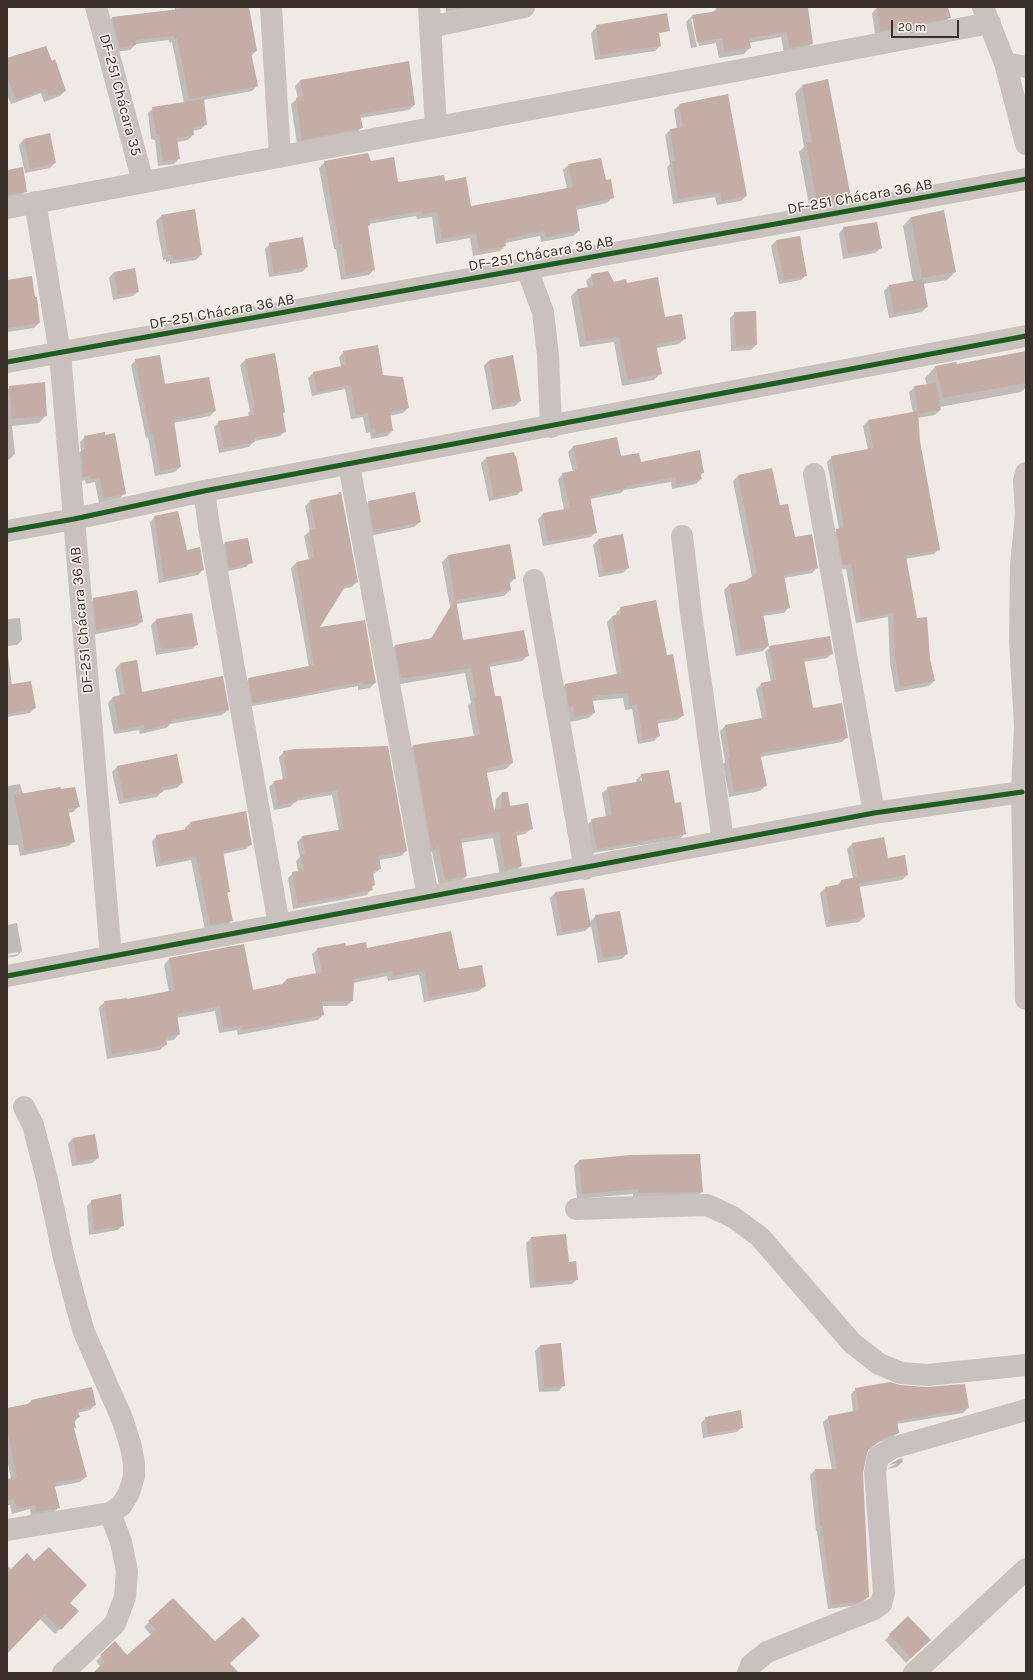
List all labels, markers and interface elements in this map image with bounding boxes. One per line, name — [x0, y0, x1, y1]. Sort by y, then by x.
scale bar — [893, 12, 961, 38]
text: 20 m — [898, 20, 926, 34]
street label: DF-251 Chácara 35 — [95, 32, 145, 158]
street label: DF-251 Chácara 36 AB — [786, 175, 934, 219]
street label: DF-251 Chácara 36 AB — [467, 232, 615, 276]
street label: DF-251 Chácara 36 AB — [148, 290, 296, 334]
street label: DF-251 Chácara 36 AB — [67, 546, 97, 694]

